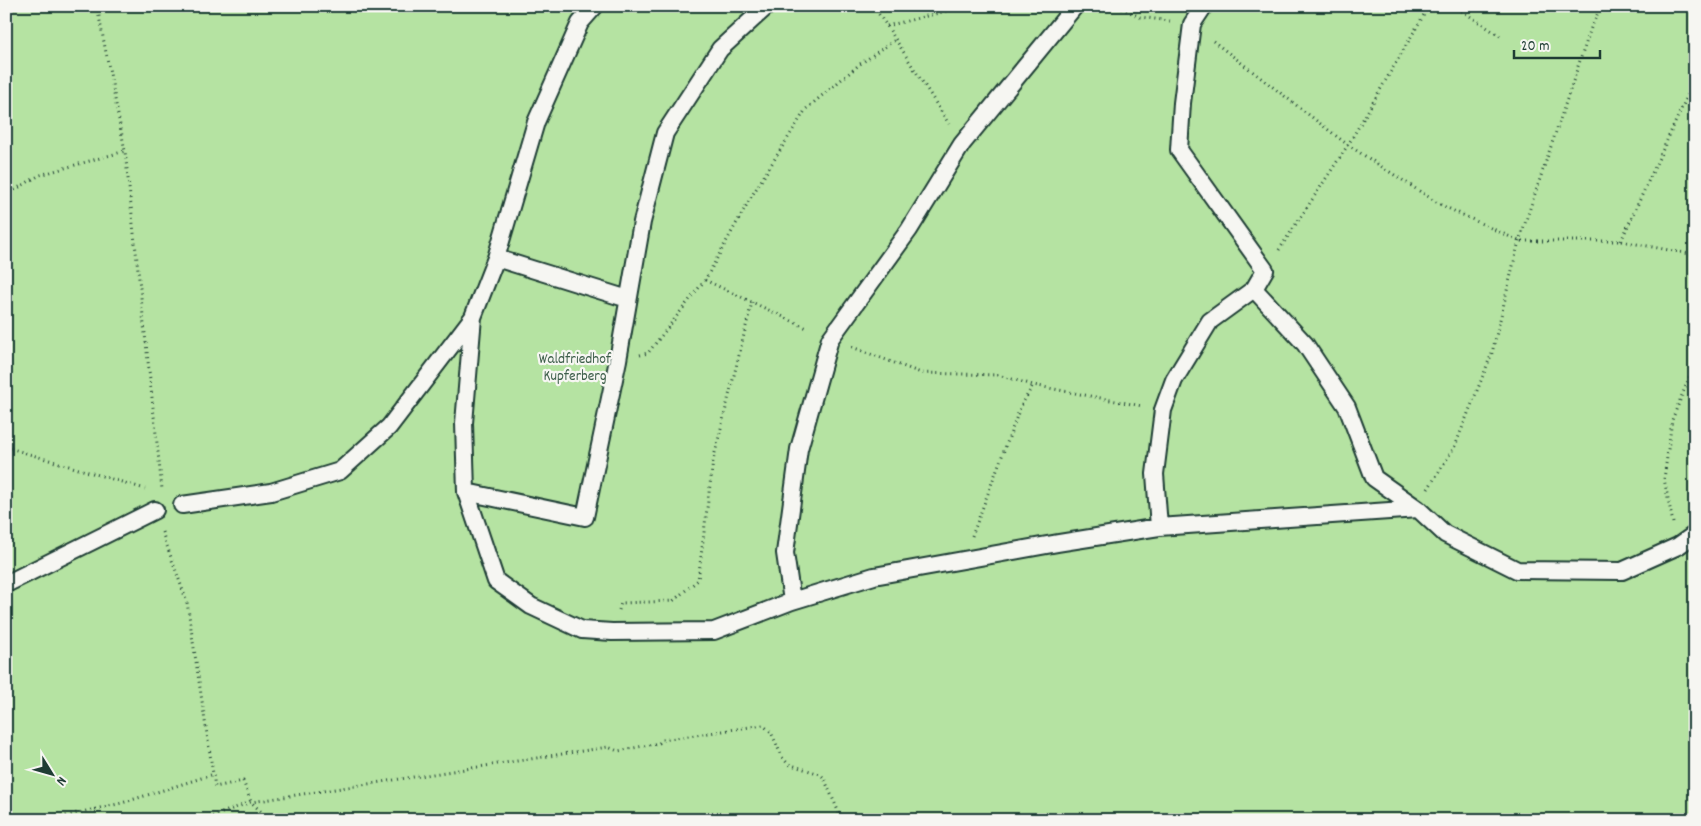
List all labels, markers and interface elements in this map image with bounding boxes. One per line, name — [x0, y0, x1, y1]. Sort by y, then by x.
scale bar — [1514, 28, 1600, 60]
text: 20 m — [1521, 36, 1549, 58]
park label: Waldfriedhof Kupferberg — [539, 349, 612, 388]
north arrow — [28, 748, 78, 798]
text: N — [51, 772, 71, 789]

